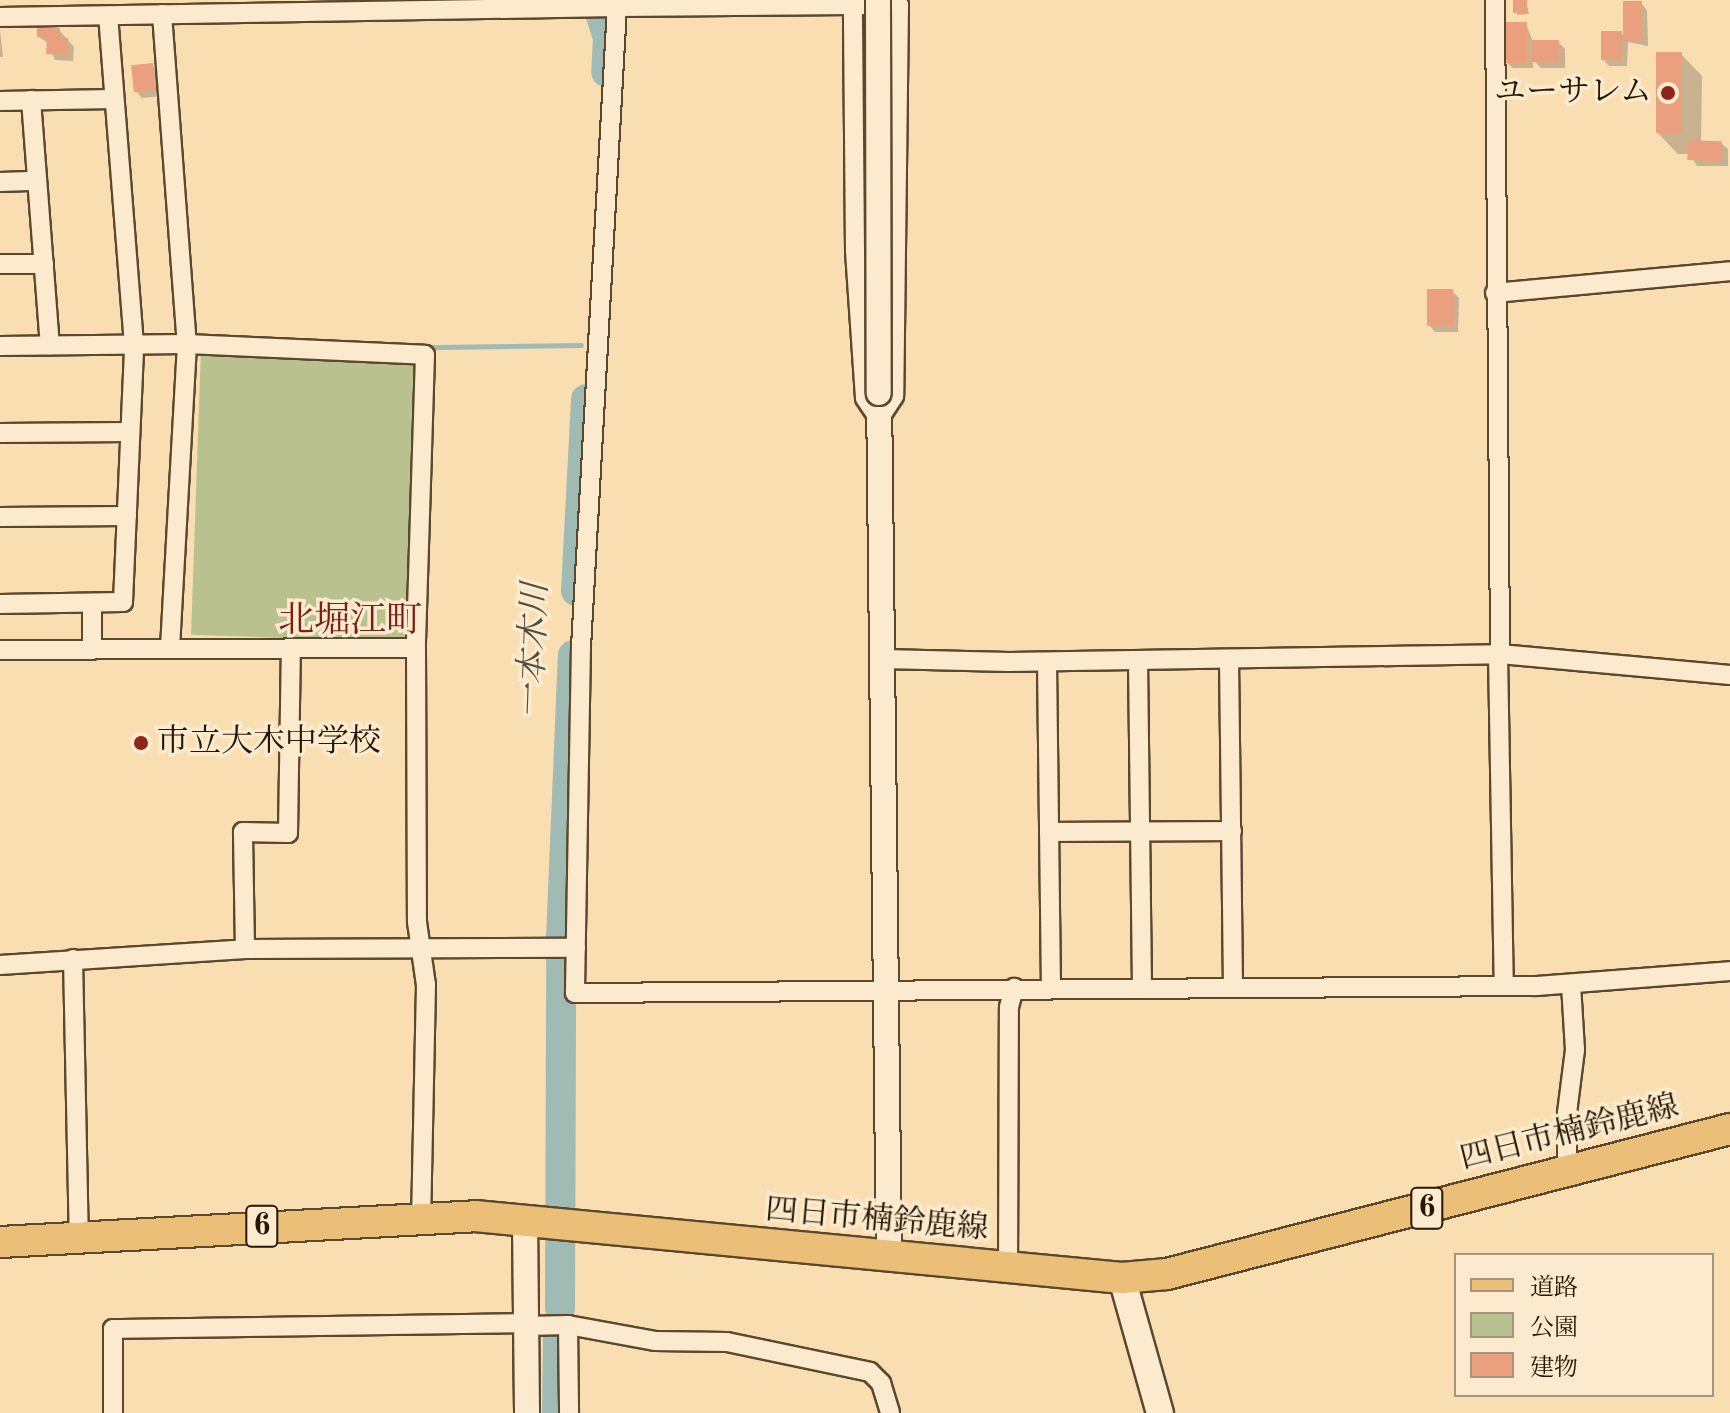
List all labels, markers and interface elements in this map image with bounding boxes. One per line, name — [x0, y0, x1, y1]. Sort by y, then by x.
place label: ユーサレム — [1492, 74, 1652, 112]
marker: ユーサレム — [1659, 84, 1677, 102]
water label: 一本木川 — [512, 582, 558, 720]
district label: 北堀江町 — [278, 601, 422, 645]
place label: 市立大木中学校 — [157, 724, 381, 762]
marker: 市立大木中学校 — [132, 734, 150, 752]
street label: 四日市楠鈴鹿線 — [1457, 1088, 1683, 1180]
road number: 6 — [1409, 1182, 1445, 1234]
street label: 四日市楠鈴鹿線 — [764, 1192, 990, 1250]
road number: 6 — [244, 1200, 280, 1252]
legend — [1454, 1253, 1714, 1397]
text: 道路 — [1530, 1277, 1578, 1301]
text: 公園 — [1530, 1317, 1578, 1341]
text: 建物 — [1530, 1357, 1578, 1381]

